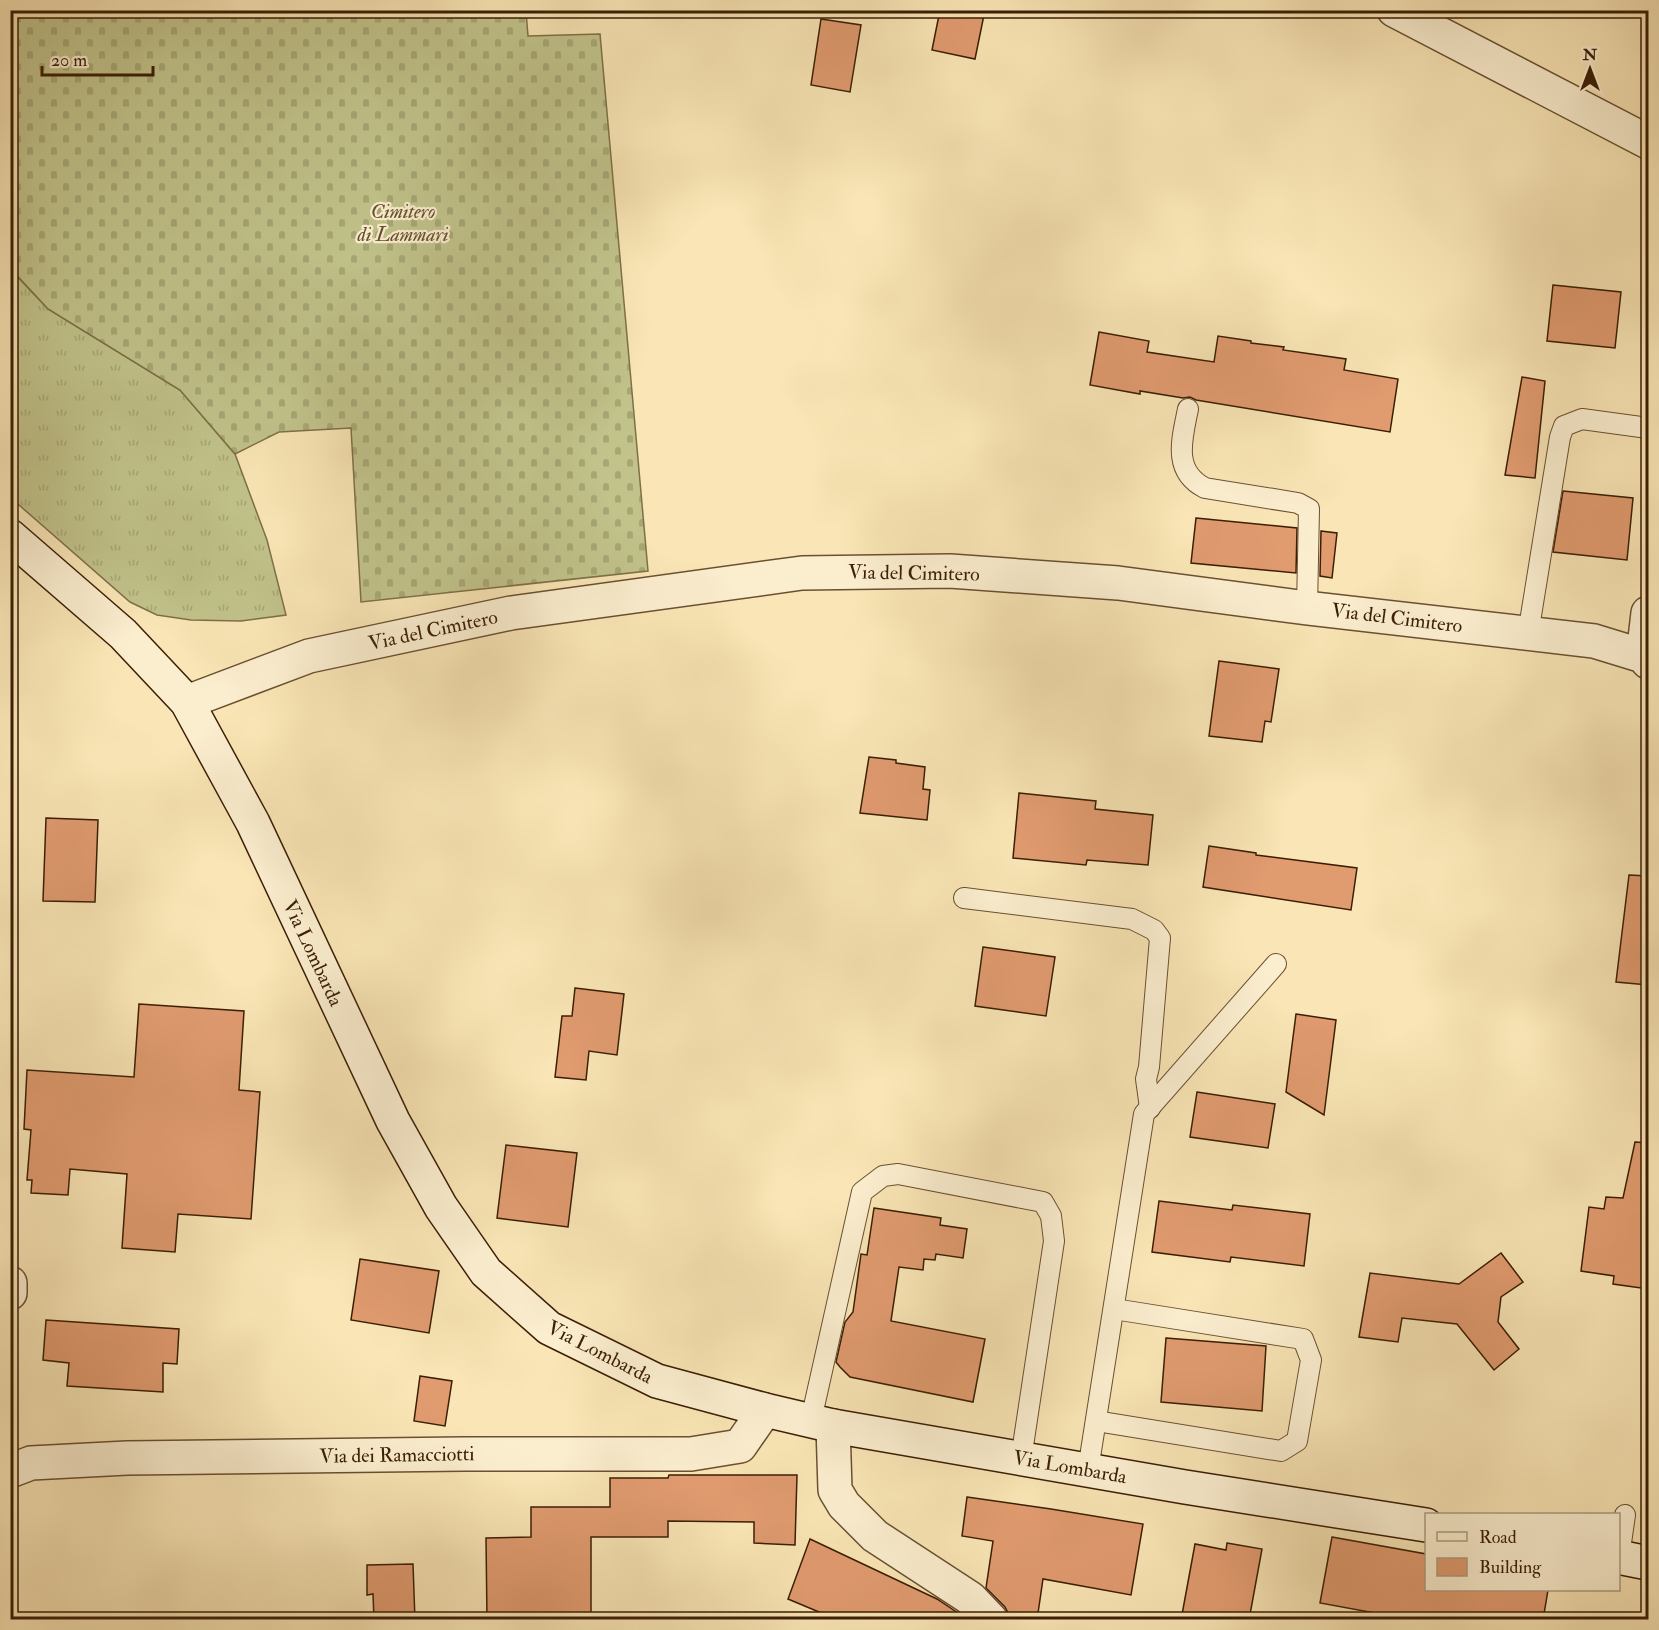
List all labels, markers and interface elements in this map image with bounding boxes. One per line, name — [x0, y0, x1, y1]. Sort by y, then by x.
scale bar — [42, 39, 153, 77]
north arrow — [1560, 39, 1620, 99]
text: N — [1582, 45, 1598, 65]
text: 20 m — [51, 49, 87, 72]
park label: Cimitero di Lammari — [357, 199, 449, 247]
street label: Via del Cimitero — [848, 559, 980, 587]
street label: Via del Cimitero — [1330, 598, 1464, 638]
street label: Via del Cimitero — [366, 604, 500, 656]
street label: Via Lombarda — [277, 896, 349, 1011]
street label: Via Lombarda — [543, 1315, 658, 1390]
street label: Via dei Ramacciotti — [319, 1441, 475, 1469]
street label: Via Lombarda — [1011, 1445, 1130, 1489]
legend — [1425, 1513, 1620, 1591]
text: Road — [1479, 1526, 1517, 1549]
text: Building — [1479, 1556, 1542, 1579]

